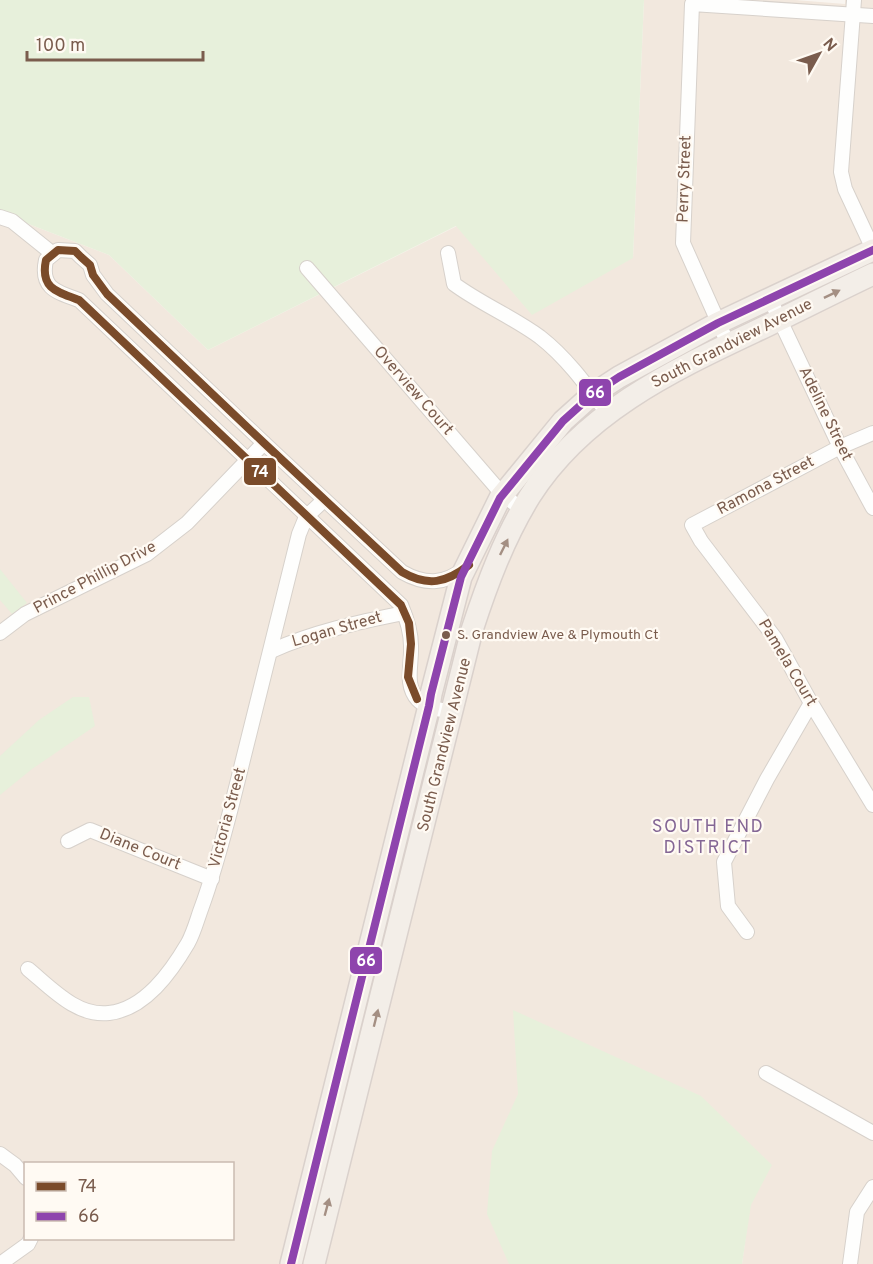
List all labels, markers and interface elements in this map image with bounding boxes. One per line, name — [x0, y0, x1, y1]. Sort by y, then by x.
scale bar — [27, 24, 202, 62]
north arrow — [789, 24, 849, 84]
text: 100 m — [36, 35, 85, 58]
text: N — [818, 35, 840, 56]
street label: Perry Street — [673, 135, 697, 223]
one-way arrow — [823, 289, 841, 299]
street label: South Grandview Avenue — [648, 295, 816, 393]
street label: Overview Court — [369, 342, 457, 440]
street label: Adeline Street — [794, 364, 856, 464]
line badge: 66 — [578, 378, 612, 407]
text: 66 — [585, 384, 605, 404]
street label: Ramona Street — [714, 452, 818, 520]
line badge: 74 — [243, 457, 277, 486]
text: 74 — [251, 463, 269, 483]
street label: Prince Phillip Drive — [30, 537, 160, 619]
one-way arrow — [499, 538, 508, 555]
street label: Logan Street — [290, 608, 384, 652]
street label: Pamela Court — [753, 616, 821, 710]
place label: S. Grandview Ave & Plymouth Ct — [457, 627, 659, 644]
marker: S. Grandview Ave & Plymouth Ct — [440, 629, 452, 641]
street label: South Grandview Avenue — [414, 656, 476, 834]
street label: Victoria Street — [205, 765, 251, 871]
district label: SOUTH END DISTRICT — [652, 816, 764, 860]
street label: Diane Court — [96, 825, 184, 875]
line badge: 66 — [349, 946, 383, 975]
text: 66 — [356, 952, 376, 972]
one-way arrow — [372, 1009, 382, 1028]
legend — [24, 1162, 234, 1240]
text: 74 — [78, 1176, 97, 1199]
one-way arrow — [323, 1198, 333, 1216]
text: 66 — [78, 1206, 100, 1229]

